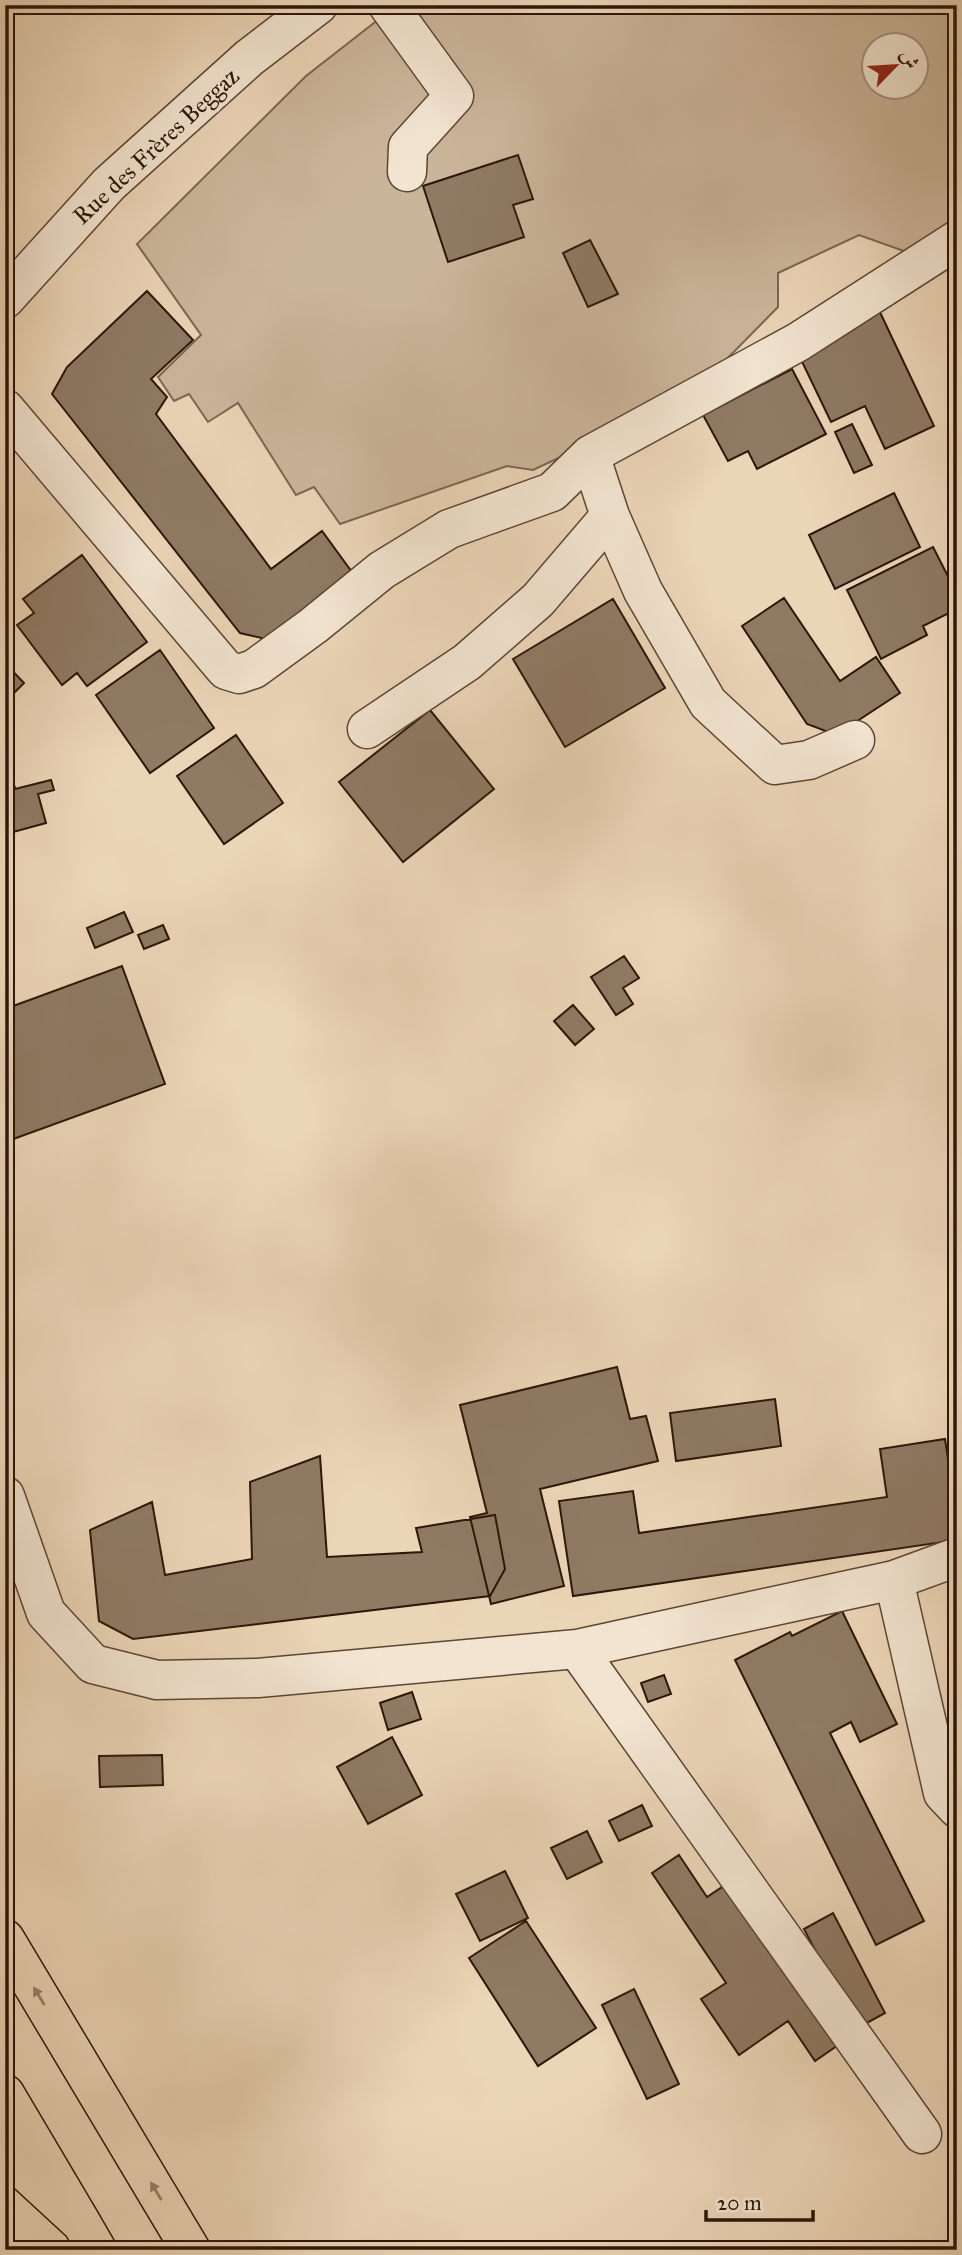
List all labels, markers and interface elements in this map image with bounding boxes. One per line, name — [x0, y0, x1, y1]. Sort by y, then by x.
north arrow — [860, 32, 930, 102]
text: ش — [896, 46, 924, 72]
street label: Rue des Frères Beggaz — [66, 61, 246, 231]
one-way arrow — [33, 1987, 45, 2006]
scale bar — [706, 2178, 813, 2222]
one-way arrow — [150, 2182, 162, 2201]
text: 20 m — [717, 2190, 762, 2216]

